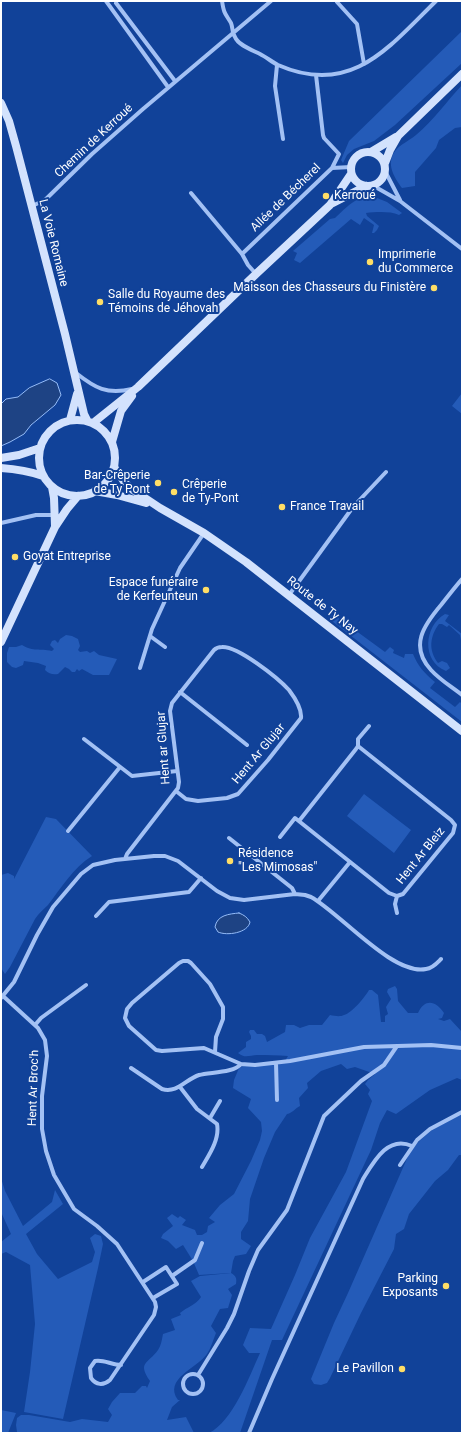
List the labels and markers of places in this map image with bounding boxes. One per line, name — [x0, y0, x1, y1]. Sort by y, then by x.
place label: Kerroué — [334, 189, 376, 203]
marker: Kerroué — [321, 191, 331, 201]
place label: Imprimerie du Commerce — [378, 248, 453, 276]
marker: Imprimerie du Commerce — [365, 257, 375, 267]
place label: Maisson des Chasseurs du Finistère — [233, 281, 426, 295]
marker: Maisson des Chasseurs du Finistère — [429, 283, 439, 293]
place label: Salle du Royaume des Témoins de Jéhovah — [108, 288, 225, 316]
marker: Salle du Royaume des Témoins de Jéhovah — [95, 297, 105, 307]
place label: Bar-Crêperie de Ty Pont — [84, 469, 150, 497]
marker: Bar-Crêperie de Ty Pont — [153, 478, 163, 488]
place label: Crêperie de Ty-Pont — [182, 478, 239, 506]
marker: Crêperie de Ty-Pont — [169, 487, 179, 497]
place label: France Travail — [290, 500, 364, 514]
marker: France Travail — [277, 502, 287, 512]
place label: Goyat Entreprise — [23, 550, 111, 564]
marker: Goyat Entreprise — [10, 552, 20, 562]
place label: Espace funéraire de Kerfeunteun — [109, 576, 198, 604]
marker: Espace funéraire de Kerfeunteun — [201, 585, 211, 595]
place label: Résidence "Les Mimosas" — [238, 847, 317, 875]
marker: Résidence "Les Mimosas" — [225, 856, 235, 866]
place label: Parking Exposants — [382, 1272, 438, 1300]
marker: Parking Exposants — [441, 1281, 451, 1291]
place label: Le Pavillon — [336, 1362, 394, 1376]
marker: Le Pavillon — [397, 1364, 407, 1374]

